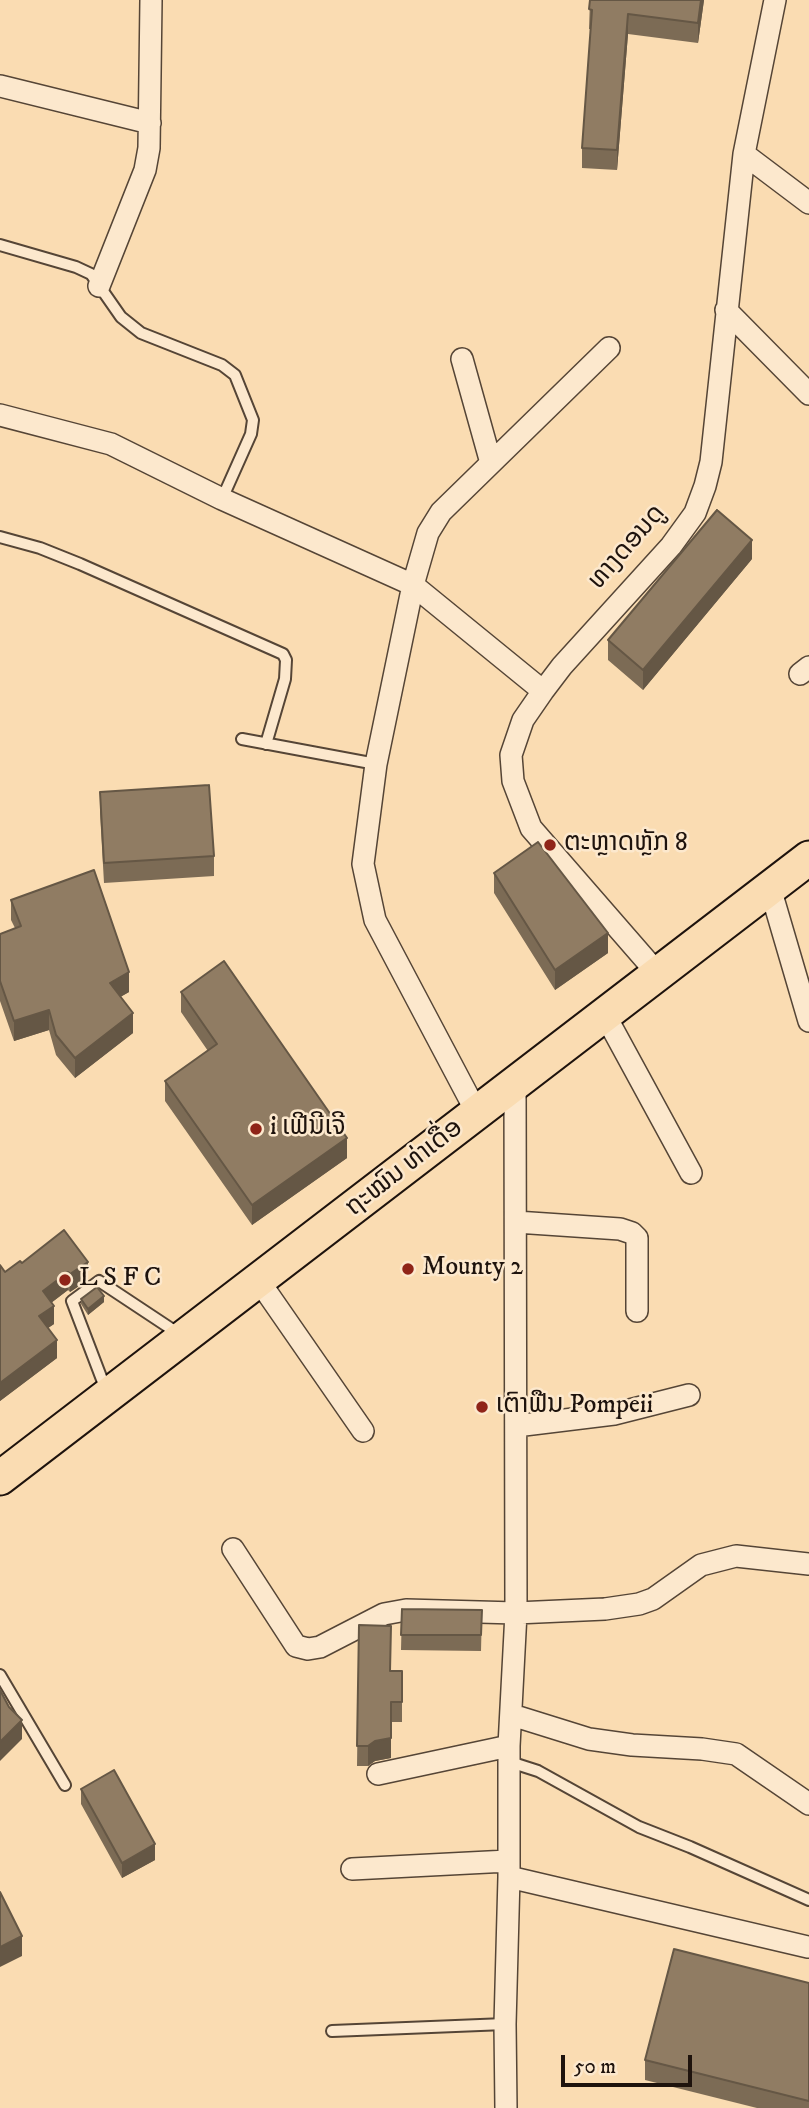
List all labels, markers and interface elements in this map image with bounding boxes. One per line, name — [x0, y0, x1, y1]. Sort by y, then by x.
street label: ທາງດອນດູ — [583, 499, 673, 597]
place label: ຕະຫຼາດຫຼັກ 8 — [564, 829, 688, 861]
marker: ຕະຫຼາດຫຼັກ 8 — [542, 837, 558, 853]
place label: i ເຟີນີເຈີ — [270, 1113, 346, 1145]
street label: ຖະໝົນ ທ່າເດື່ອ — [340, 1114, 470, 1224]
marker: i ເຟີນີເຈີ — [248, 1121, 264, 1137]
place label: Mounty 2 — [422, 1253, 523, 1285]
marker: Mounty 2 — [400, 1261, 416, 1277]
place label: L S F C — [79, 1264, 161, 1296]
marker: L S F C — [57, 1272, 73, 1288]
place label: ເຕົາຟືນ Pompeii — [496, 1391, 653, 1423]
marker: ເຕົາຟືນ Pompeii — [474, 1399, 490, 1415]
scale bar — [564, 2042, 695, 2086]
text: 50 m — [574, 2054, 616, 2080]

